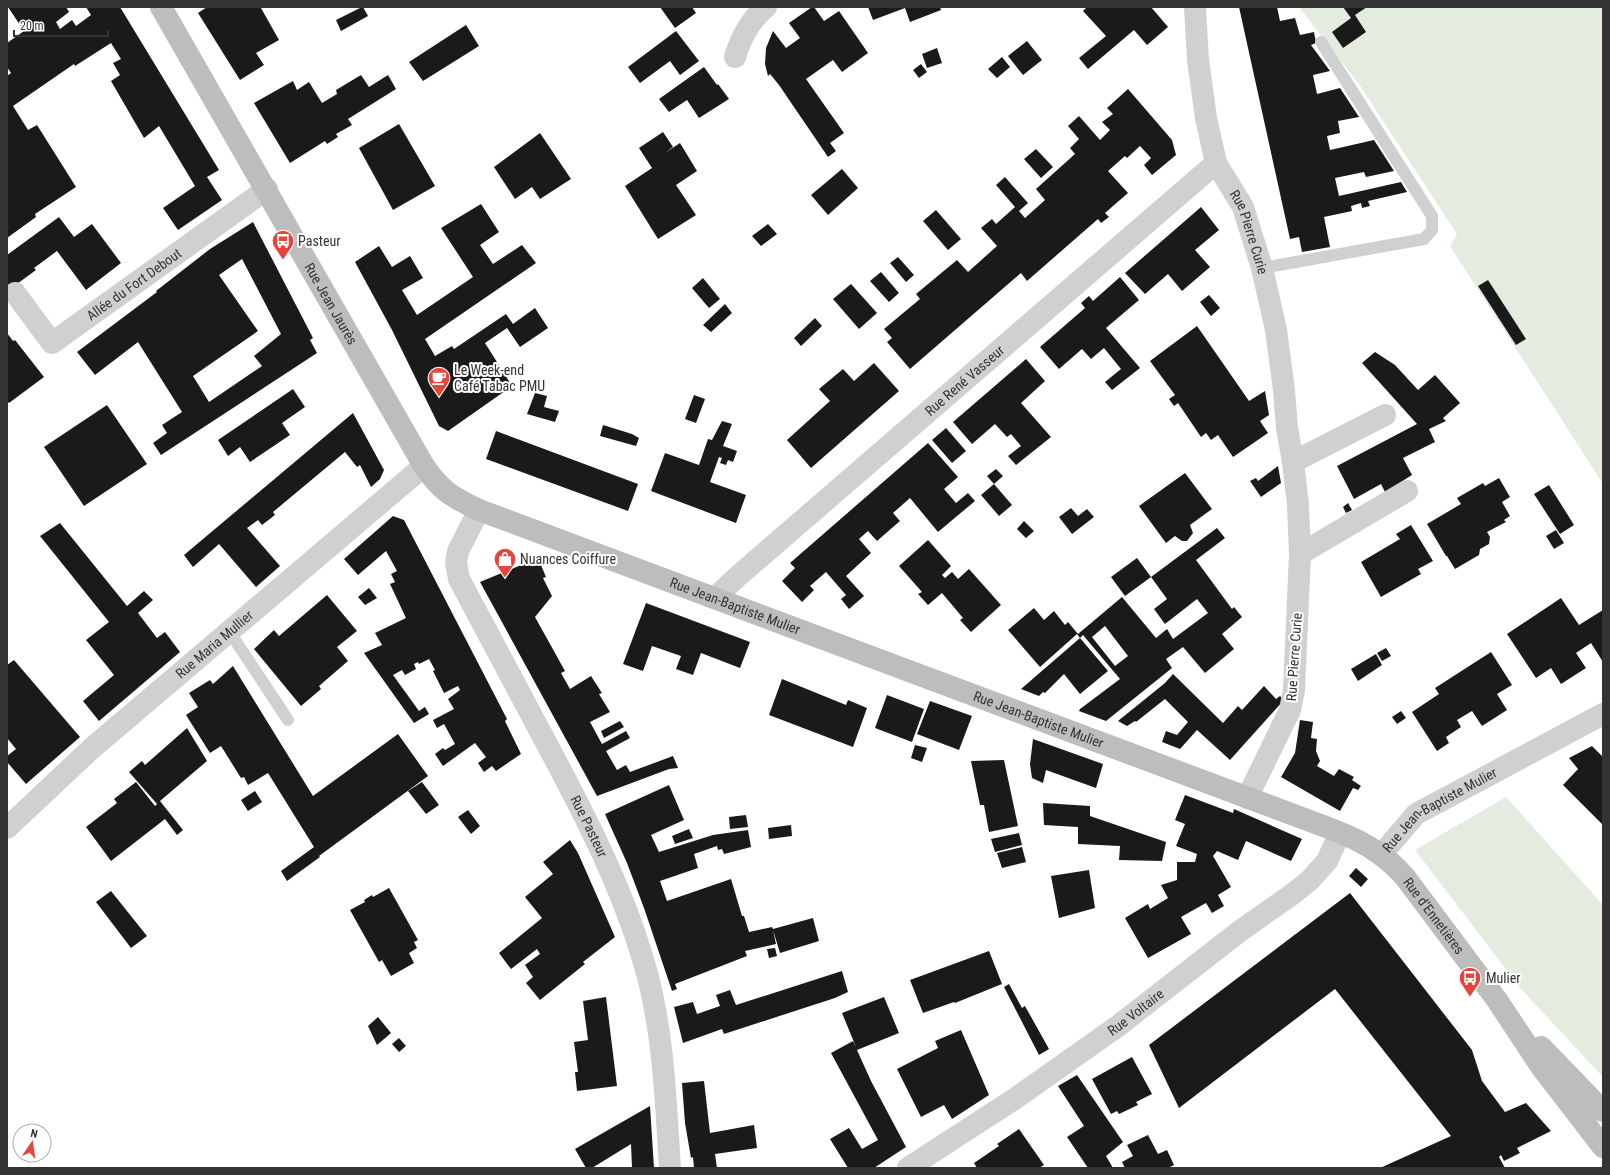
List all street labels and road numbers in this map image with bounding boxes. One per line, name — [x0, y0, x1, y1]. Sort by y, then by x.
street label: Rue Pierre Curie — [1226, 187, 1271, 276]
street label: Allée du Fort Debout — [83, 245, 184, 324]
street label: Rue Jean Jaurès — [301, 260, 361, 347]
street label: Rue René Vasseur — [922, 342, 1007, 419]
street label: Rue Jean-Baptiste Mulier — [668, 574, 802, 637]
street label: Rue Maria Mullier — [172, 607, 256, 682]
street label: Rue Pierre Curie — [1283, 612, 1305, 702]
street label: Rue Jean-Baptiste Mulier — [971, 688, 1106, 751]
street label: Rue Jean-Baptiste Mulier — [1379, 764, 1500, 855]
street label: Rue Pasteur — [567, 793, 611, 860]
street label: Rue d'Ennetières — [1400, 874, 1468, 957]
street label: Rue Voltaire — [1105, 985, 1167, 1039]

